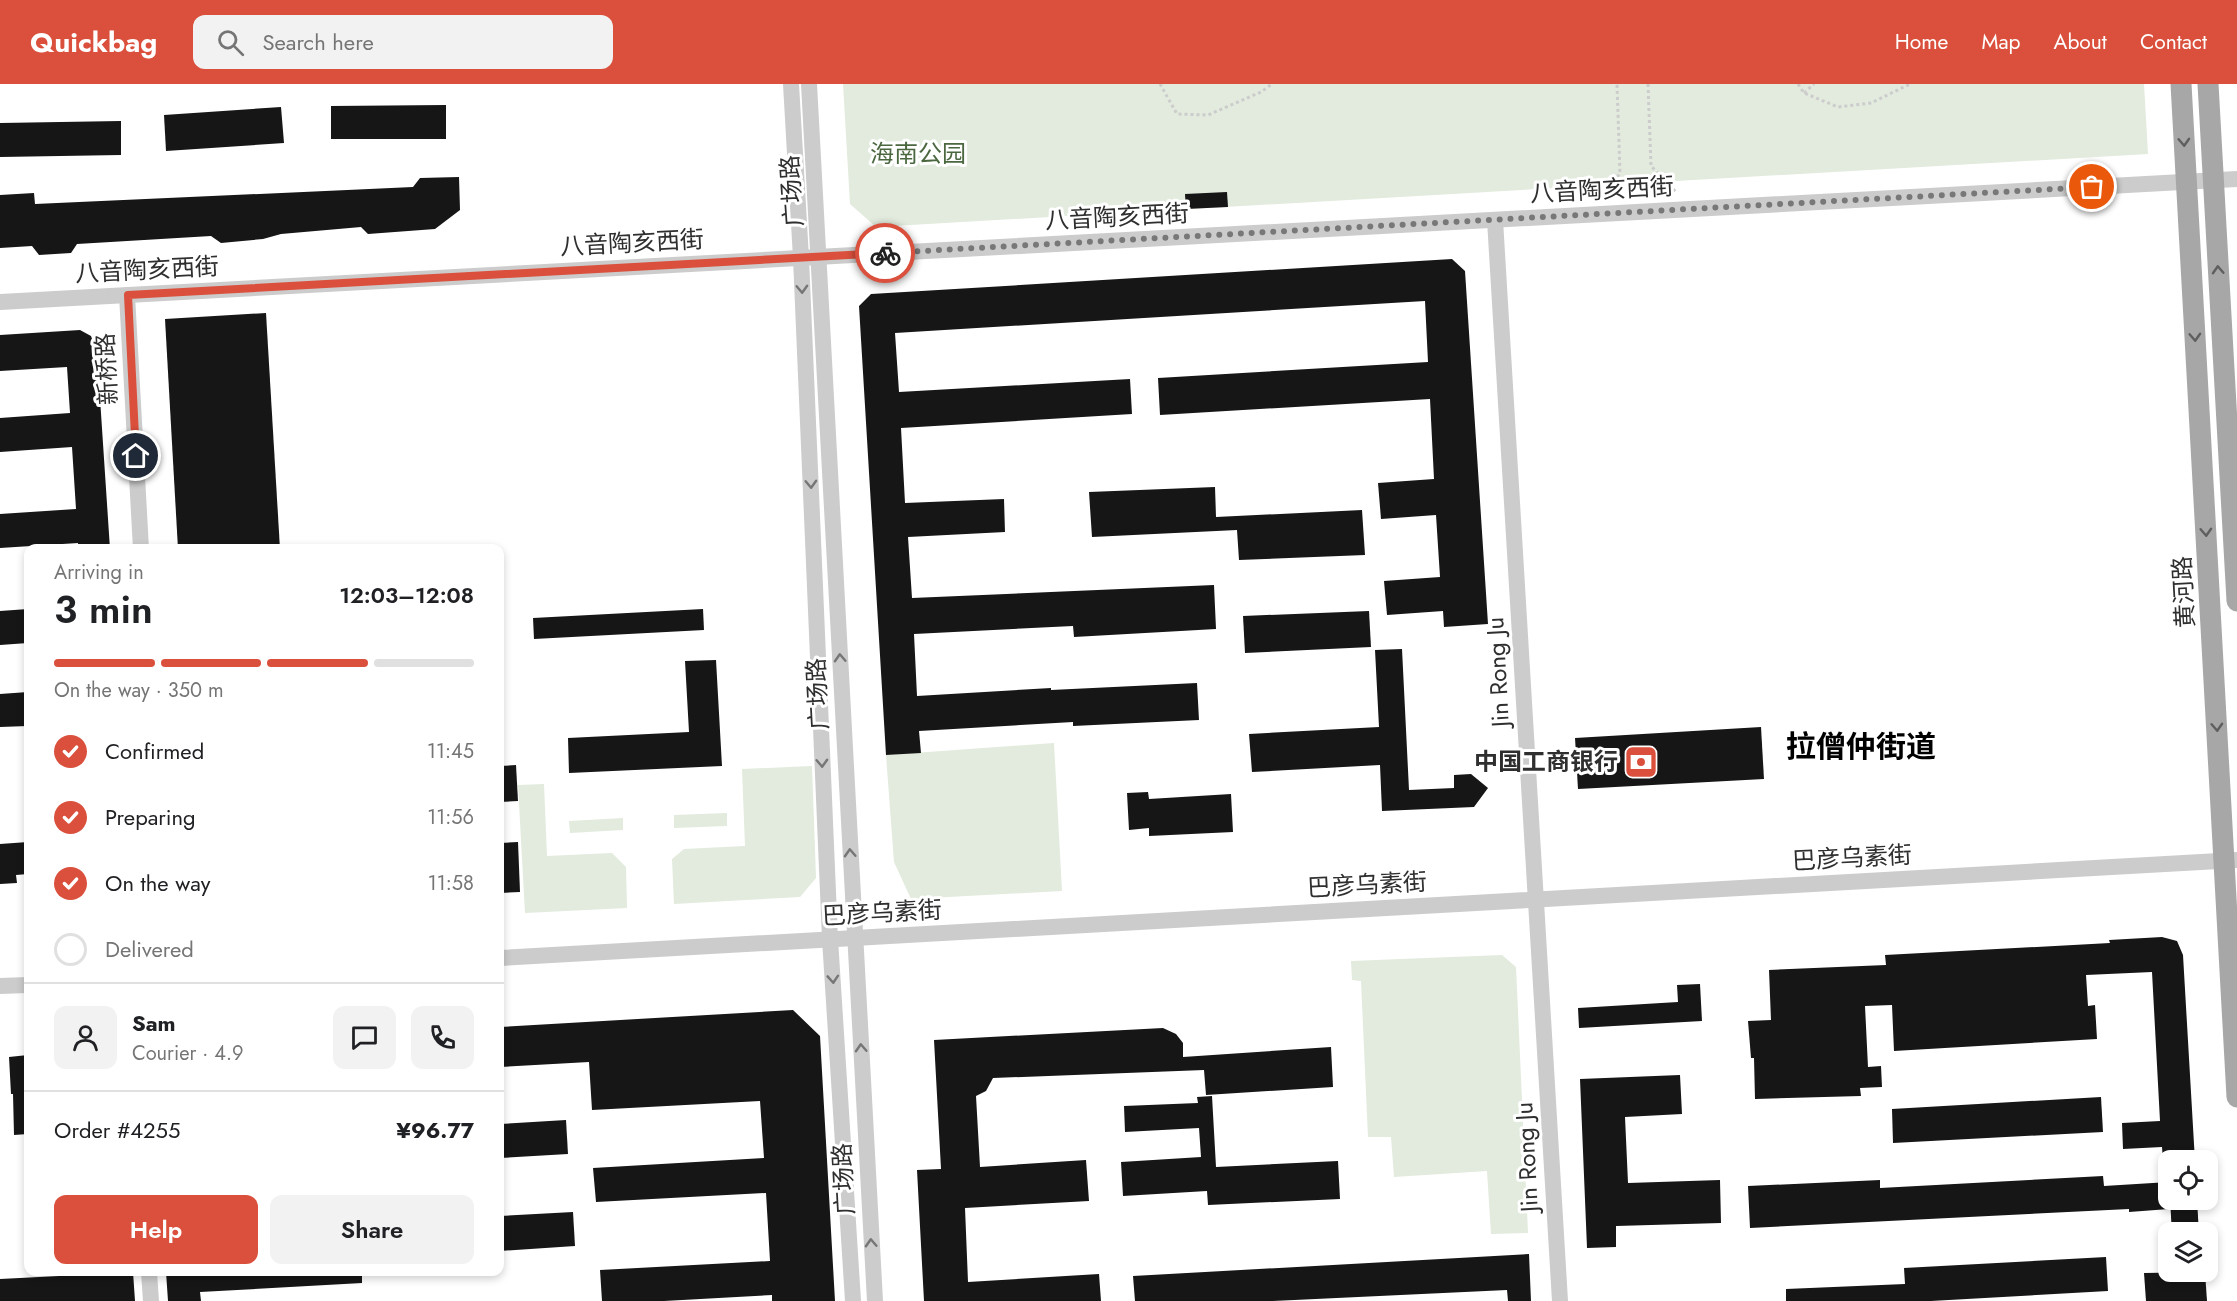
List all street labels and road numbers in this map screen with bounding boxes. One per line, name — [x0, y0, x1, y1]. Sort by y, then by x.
street label: 广场路 — [772, 154, 811, 228]
street label: 八音陶亥西街 — [1529, 168, 1675, 211]
street label: 八音陶亥西街 — [1044, 195, 1190, 238]
street label: 八音陶亥西街 — [559, 221, 705, 264]
street label: 八音陶亥西街 — [74, 248, 220, 291]
street label: 新桥路 — [87, 332, 126, 406]
street label: 黄河路 — [2164, 555, 2203, 629]
street label: Jin Rong Ju — [1477, 616, 1518, 731]
street label: 广场路 — [798, 657, 837, 731]
street label: 巴彦乌素街 — [1791, 837, 1913, 878]
street label: 巴彦乌素街 — [1306, 864, 1428, 905]
street label: 巴彦乌素街 — [821, 892, 943, 933]
street label: Jin Rong Ju — [1506, 1101, 1547, 1216]
street label: 广场路 — [824, 1142, 863, 1216]

